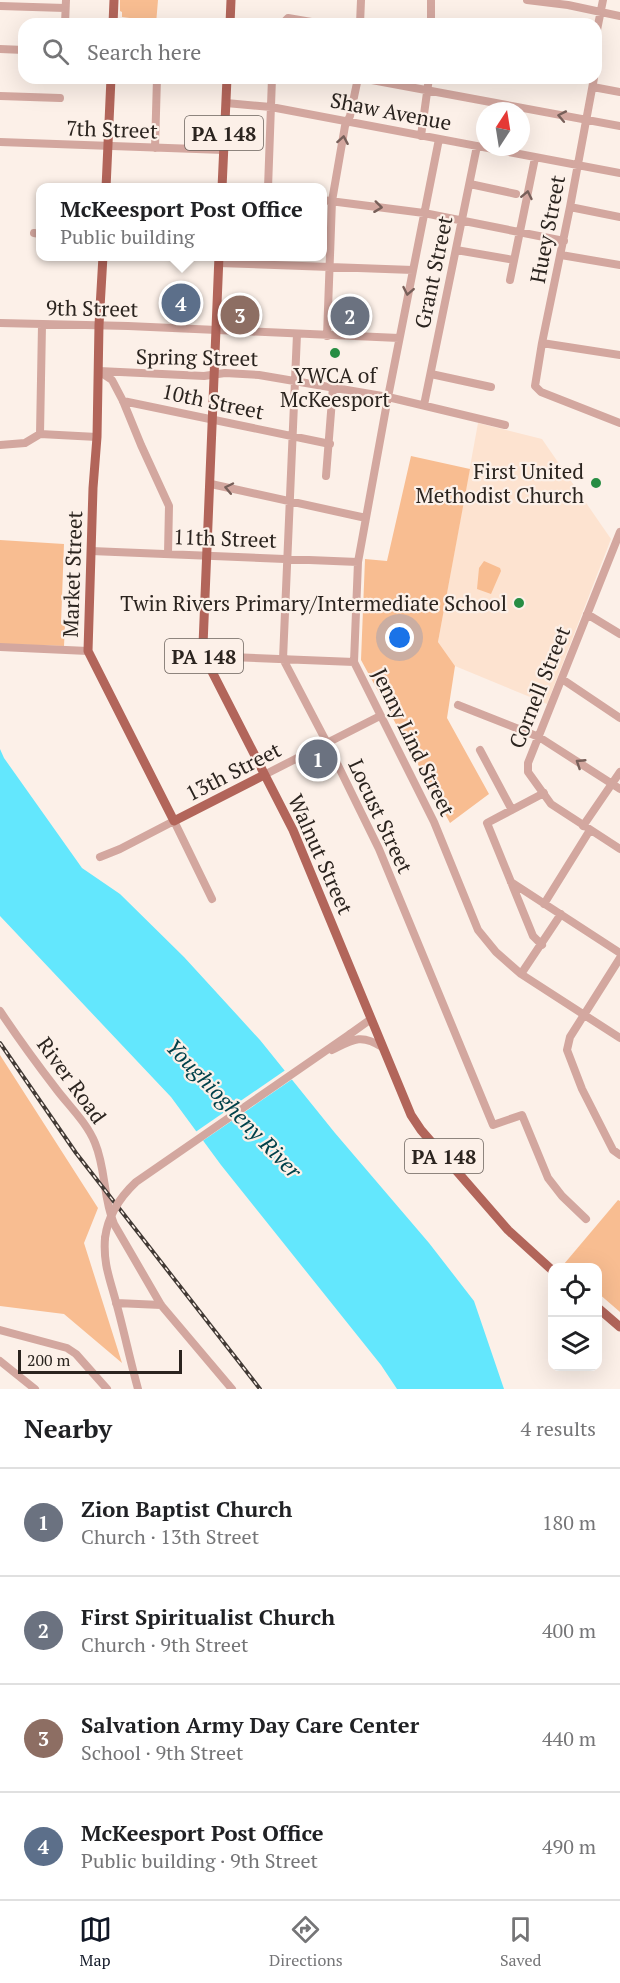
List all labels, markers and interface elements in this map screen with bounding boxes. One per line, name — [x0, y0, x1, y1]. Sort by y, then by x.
search box — [18, 18, 602, 84]
icon: search — [39, 35, 72, 68]
text: Search here — [87, 37, 201, 66]
street label: Shaw Avenue — [328, 86, 454, 136]
north arrow — [476, 102, 530, 156]
one-way arrow — [558, 110, 567, 122]
street label: 7th Street — [66, 113, 158, 145]
road number: PA 148 — [185, 116, 263, 150]
one-way arrow — [336, 136, 349, 146]
street label: Huey Street — [523, 172, 571, 285]
popup — [36, 183, 327, 261]
one-way arrow — [520, 190, 533, 200]
text: McKeesport Post Office — [60, 194, 303, 223]
one-way arrow — [374, 201, 383, 213]
street label: Grant Street — [407, 213, 459, 331]
text: Public building — [60, 223, 195, 250]
pin: 4 — [162, 280, 201, 326]
one-way arrow — [402, 286, 415, 296]
pin: 3 — [220, 292, 260, 338]
street label: 9th Street — [46, 293, 139, 323]
pin: 2 — [330, 294, 370, 338]
street label: Spring Street — [136, 342, 259, 372]
marker: YWCA of McKeesport — [328, 346, 342, 360]
place label: YWCA of McKeesport — [280, 361, 390, 413]
street label: 10th Street — [159, 377, 267, 426]
place label: First United Methodist Church — [415, 457, 584, 509]
marker: First United Methodist Church — [589, 476, 603, 490]
one-way arrow — [225, 482, 235, 495]
street label: Market Street — [56, 510, 88, 638]
street label: 11th Street — [173, 522, 277, 554]
place label: Twin Rivers Primary/Intermediate School — [120, 589, 507, 617]
marker: Twin Rivers Primary/Intermediate School — [512, 596, 526, 610]
street label: Cornell Street — [502, 622, 576, 752]
your location — [385, 623, 414, 652]
road number: PA 148 — [165, 639, 243, 673]
street label: Jenny Lind Street — [366, 663, 462, 821]
street label: 13th Street — [180, 735, 286, 807]
pin: 1 — [298, 736, 338, 782]
street label: Locust Street — [342, 754, 420, 878]
one-way arrow — [575, 759, 586, 770]
street label: Walnut Street — [282, 790, 360, 919]
street label: River Road — [31, 1031, 113, 1129]
water label: Youghiogheny River — [160, 1032, 309, 1185]
road number: PA 148 — [405, 1139, 483, 1173]
map controls — [548, 1263, 602, 1371]
button: locate — [548, 1263, 602, 1317]
button: layers — [548, 1317, 602, 1371]
scale bar — [18, 1347, 182, 1374]
text: 200 m — [27, 1349, 70, 1371]
text: Nearby — [24, 1411, 112, 1445]
text: 4 results — [521, 1415, 596, 1442]
text: Zion Baptist Church — [81, 1494, 292, 1523]
text: 1 — [38, 1509, 49, 1536]
text: 180 m — [542, 1509, 596, 1536]
text: Church · 13th Street — [81, 1523, 259, 1550]
text: First Spiritualist Church — [81, 1602, 335, 1631]
text: 2 — [38, 1617, 49, 1644]
text: 400 m — [542, 1617, 596, 1644]
text: Church · 9th Street — [81, 1631, 248, 1658]
text: Salvation Army Day Care Center — [81, 1710, 419, 1739]
text: 3 — [38, 1725, 49, 1752]
text: 440 m — [542, 1725, 596, 1752]
text: School · 9th Street — [81, 1739, 243, 1766]
text: McKeesport Post Office — [81, 1818, 324, 1847]
text: 4 — [38, 1833, 49, 1860]
text: 490 m — [542, 1833, 596, 1860]
text: Public building · 9th Street — [81, 1847, 318, 1874]
tab: Map — [79, 1913, 112, 1971]
tab: Directions — [269, 1913, 343, 1971]
tab: Saved — [500, 1913, 541, 1971]

